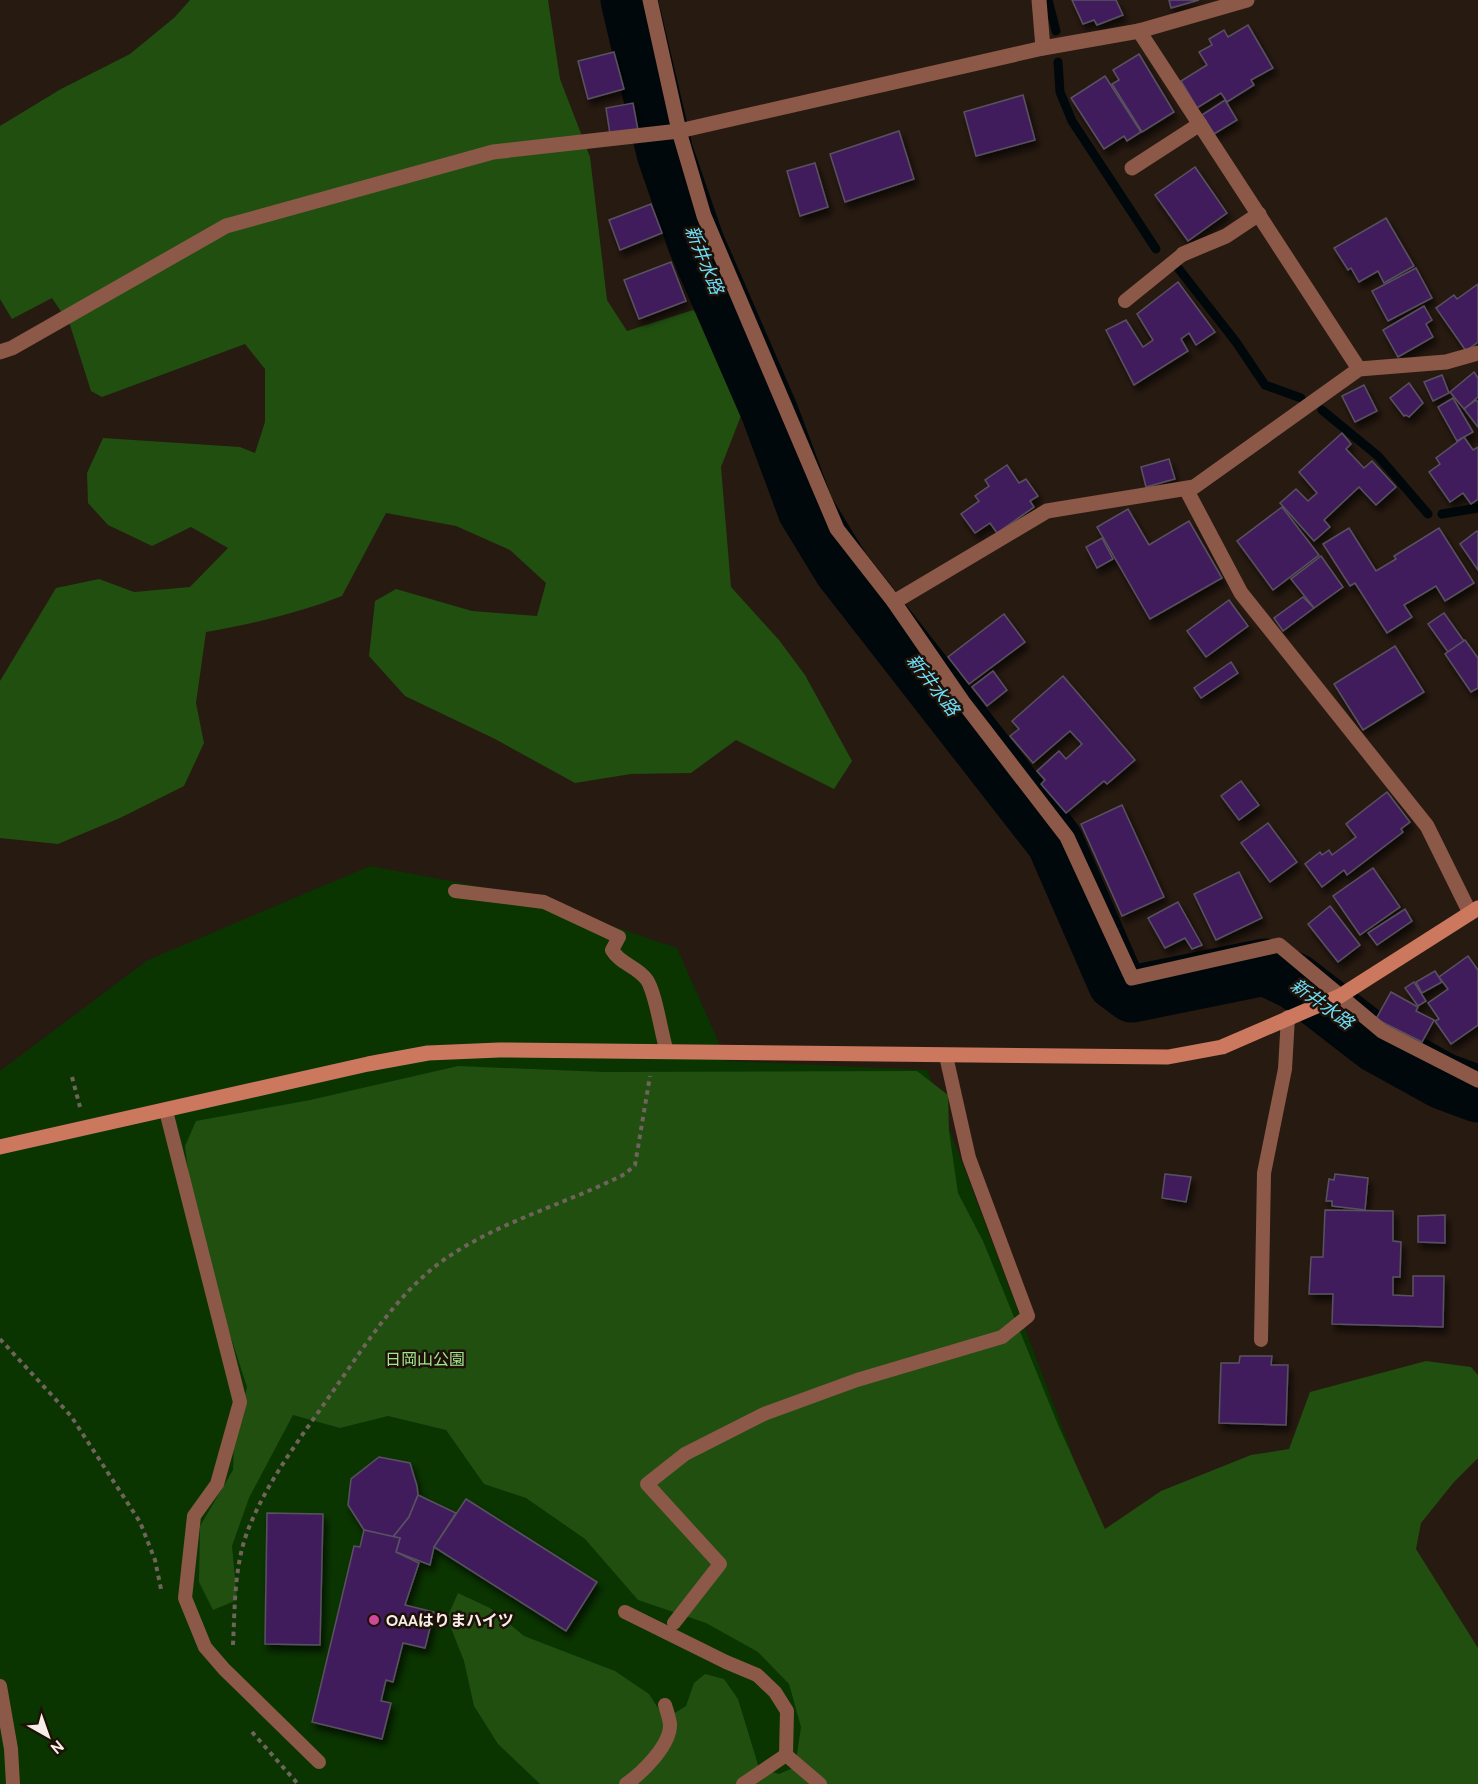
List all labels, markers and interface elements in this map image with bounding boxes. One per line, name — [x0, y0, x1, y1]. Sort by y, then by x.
water label: 新井水路 — [680, 223, 728, 299]
water label: 新井水路 — [902, 650, 965, 722]
water label: 新井水路 — [1286, 974, 1359, 1035]
park label: 日岡山公園 — [385, 1350, 465, 1369]
place label: OAAはりまハイツ — [386, 1611, 514, 1630]
marker: OAAはりまハイツ — [367, 1613, 381, 1627]
north arrow — [18, 1706, 78, 1766]
text: N — [47, 1736, 68, 1758]

